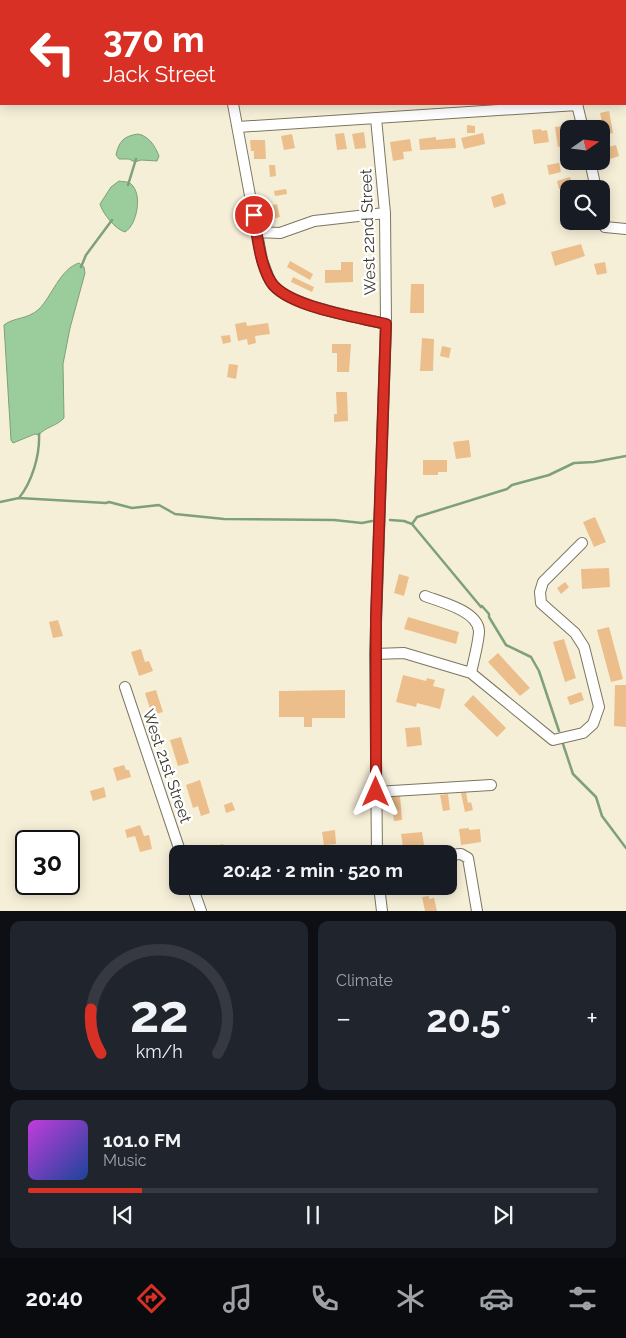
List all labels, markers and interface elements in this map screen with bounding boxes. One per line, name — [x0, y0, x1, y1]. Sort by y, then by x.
text: 370 m — [103, 19, 205, 60]
icon: left — [20, 20, 85, 85]
text: Jack Street — [103, 61, 216, 87]
north arrow — [560, 120, 610, 170]
map controls — [560, 120, 610, 230]
street label: West 22nd Street — [356, 168, 380, 296]
button: search — [560, 180, 610, 230]
pin — [233, 194, 275, 236]
icon: arrive — [240, 201, 268, 229]
street label: West 21st Street — [139, 707, 196, 826]
position arrow — [349, 765, 401, 817]
speed limit sign: 30 — [15, 830, 80, 895]
text: 20:42 · 2 min · 520 m — [223, 859, 403, 881]
text: Climate — [336, 971, 393, 990]
text: 22 — [130, 983, 188, 1044]
text: 20.5° — [426, 996, 511, 1041]
text: − — [336, 1002, 351, 1035]
text: + — [586, 1002, 598, 1035]
text: km/h — [135, 1041, 183, 1062]
text: 101.0 FM — [103, 1129, 181, 1151]
text: Music — [103, 1151, 147, 1170]
icon: previous — [109, 1201, 137, 1229]
icon: pause — [299, 1201, 327, 1229]
icon: next — [489, 1201, 517, 1229]
icon: directions — [134, 1281, 169, 1316]
icon: music — [220, 1281, 255, 1316]
icon: phone — [307, 1281, 342, 1316]
icon: climate — [393, 1281, 428, 1316]
icon: car — [479, 1281, 514, 1316]
icon: filters — [565, 1281, 600, 1316]
text: 20:40 — [26, 1285, 83, 1311]

